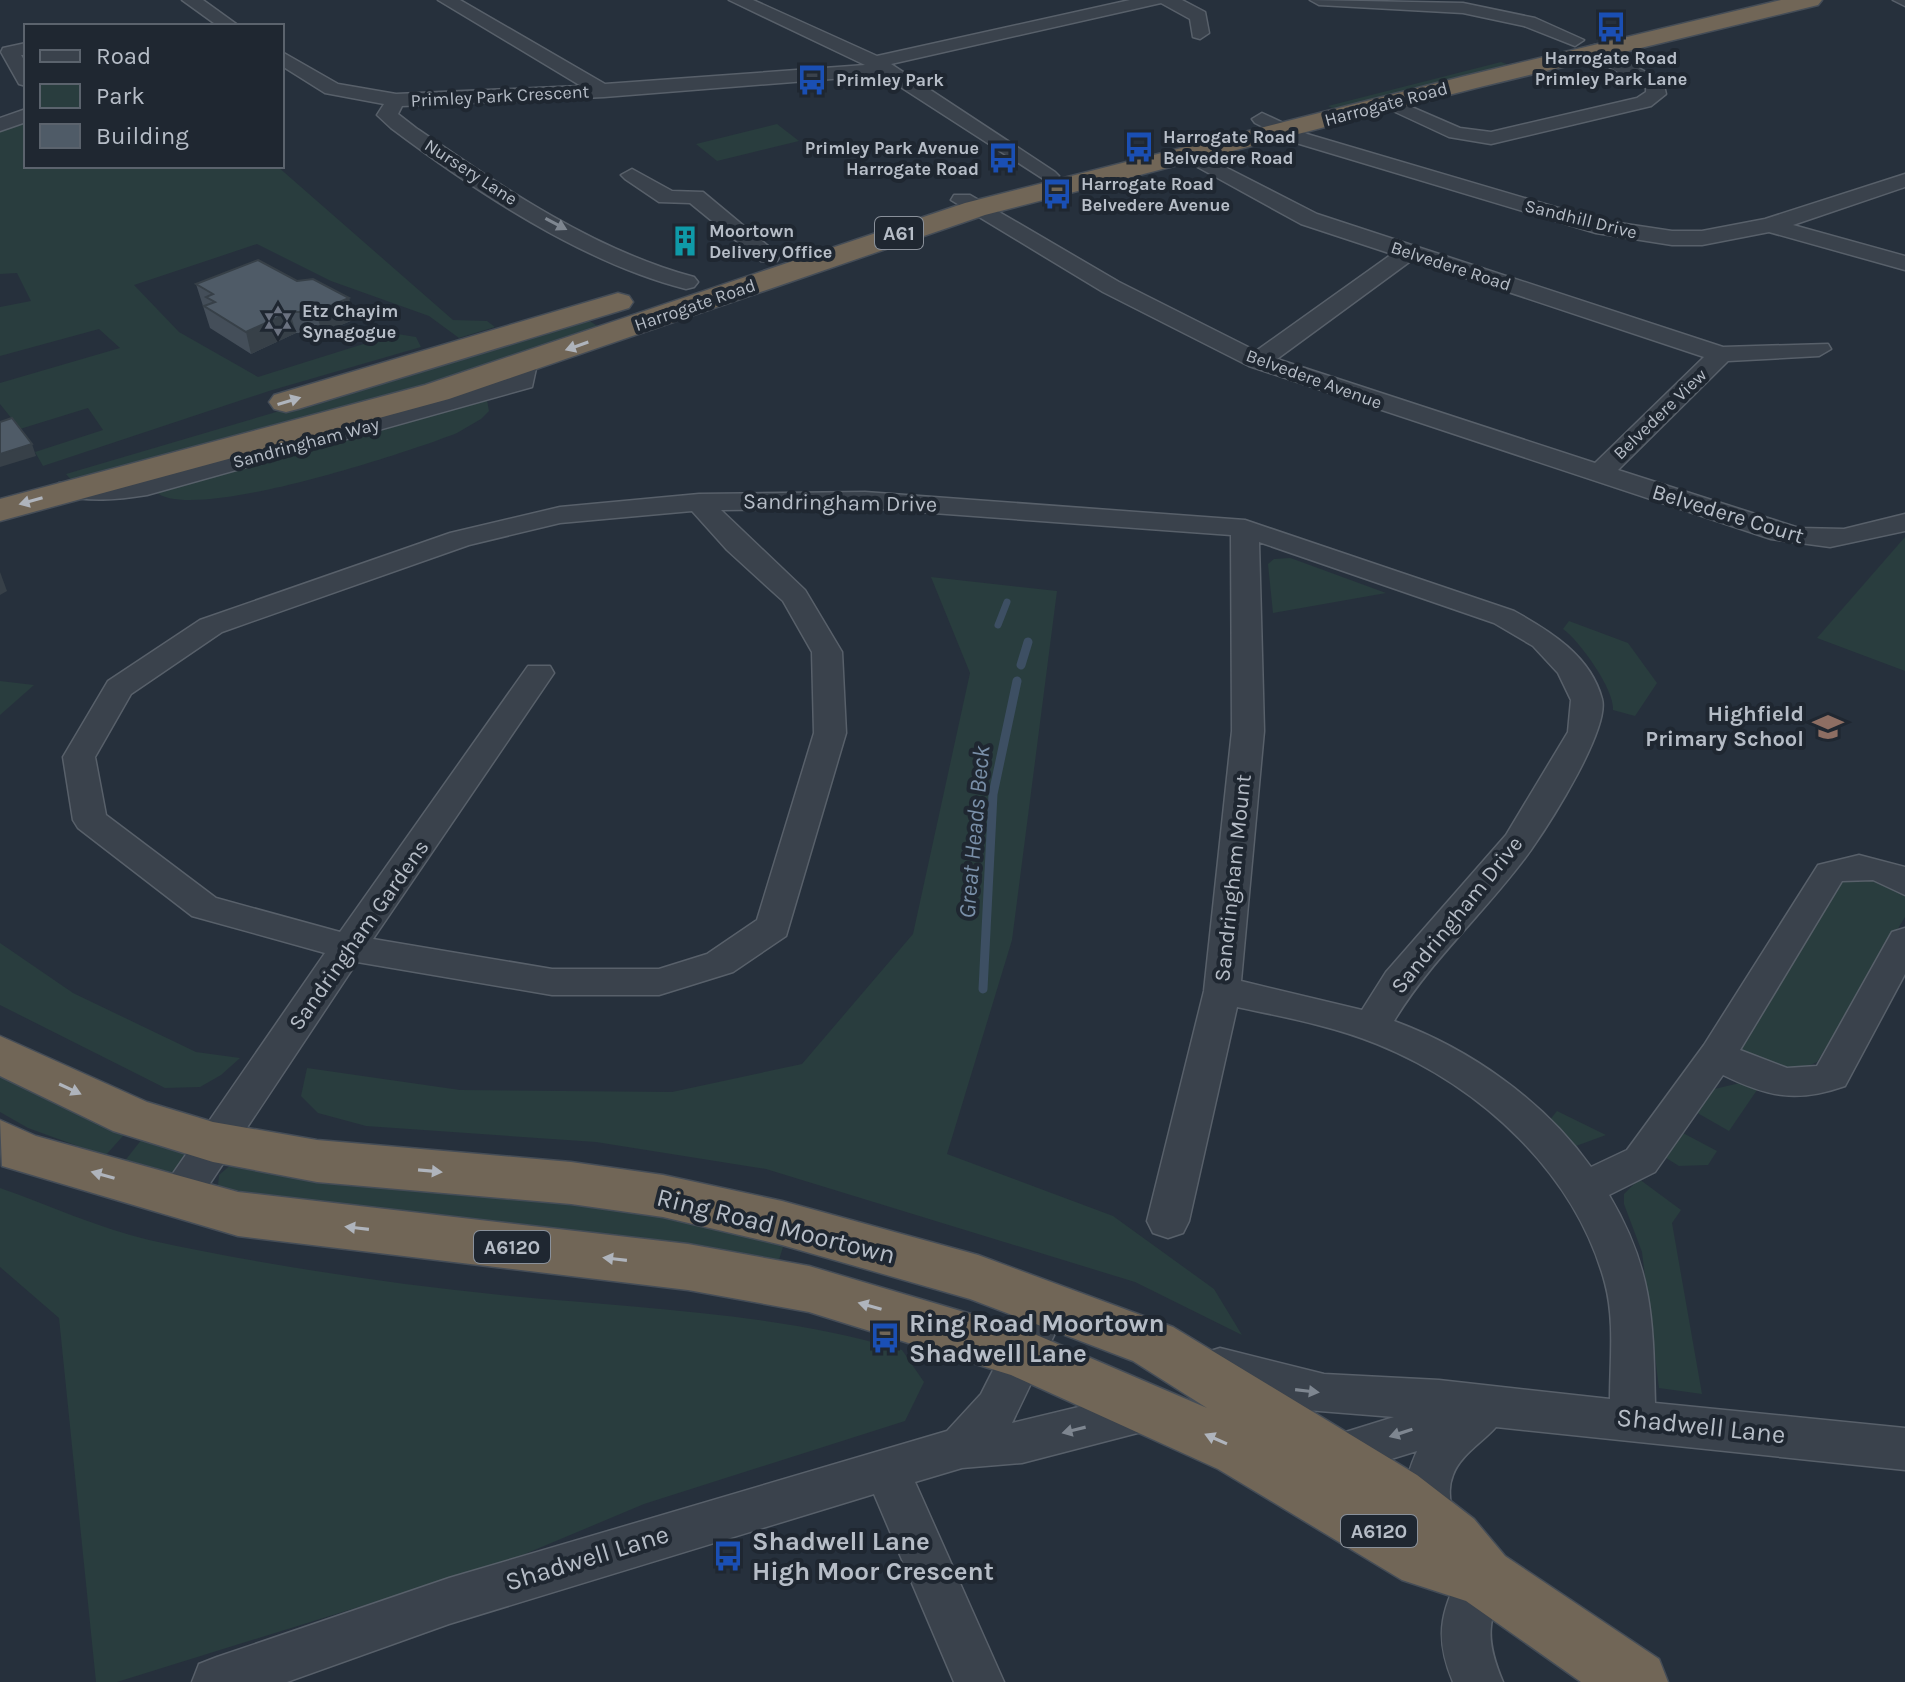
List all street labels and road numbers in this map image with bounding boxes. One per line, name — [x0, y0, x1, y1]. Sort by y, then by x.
street label: Harrogate Road — [1322, 77, 1450, 131]
street label: Primley Park Crescent — [410, 80, 590, 112]
street label: Nursery Lane — [421, 134, 521, 210]
street label: Sandhill Drive — [1523, 194, 1639, 244]
road number: A61 — [875, 217, 923, 249]
street label: Belvedere Road — [1388, 236, 1514, 296]
street label: Harrogate Road — [632, 274, 758, 336]
street label: Belvedere Avenue — [1243, 344, 1385, 414]
street label: Belvedere View — [1609, 364, 1711, 464]
street label: Sandringham Way — [230, 413, 382, 473]
street label: Belvedere Court — [1649, 479, 1807, 549]
street label: Sandringham Drive — [743, 488, 937, 518]
street label: Sandringham Mount — [1209, 773, 1257, 983]
street label: Sandringham Drive — [1386, 831, 1528, 999]
street label: Sandringham Gardens — [283, 835, 435, 1035]
street label: Ring Road Moortown — [654, 1181, 898, 1271]
road number: A6120 — [474, 1231, 550, 1263]
street label: Shadwell Lane — [1615, 1402, 1787, 1450]
road number: A6120 — [1341, 1515, 1417, 1547]
street label: Shadwell Lane — [501, 1518, 673, 1598]

